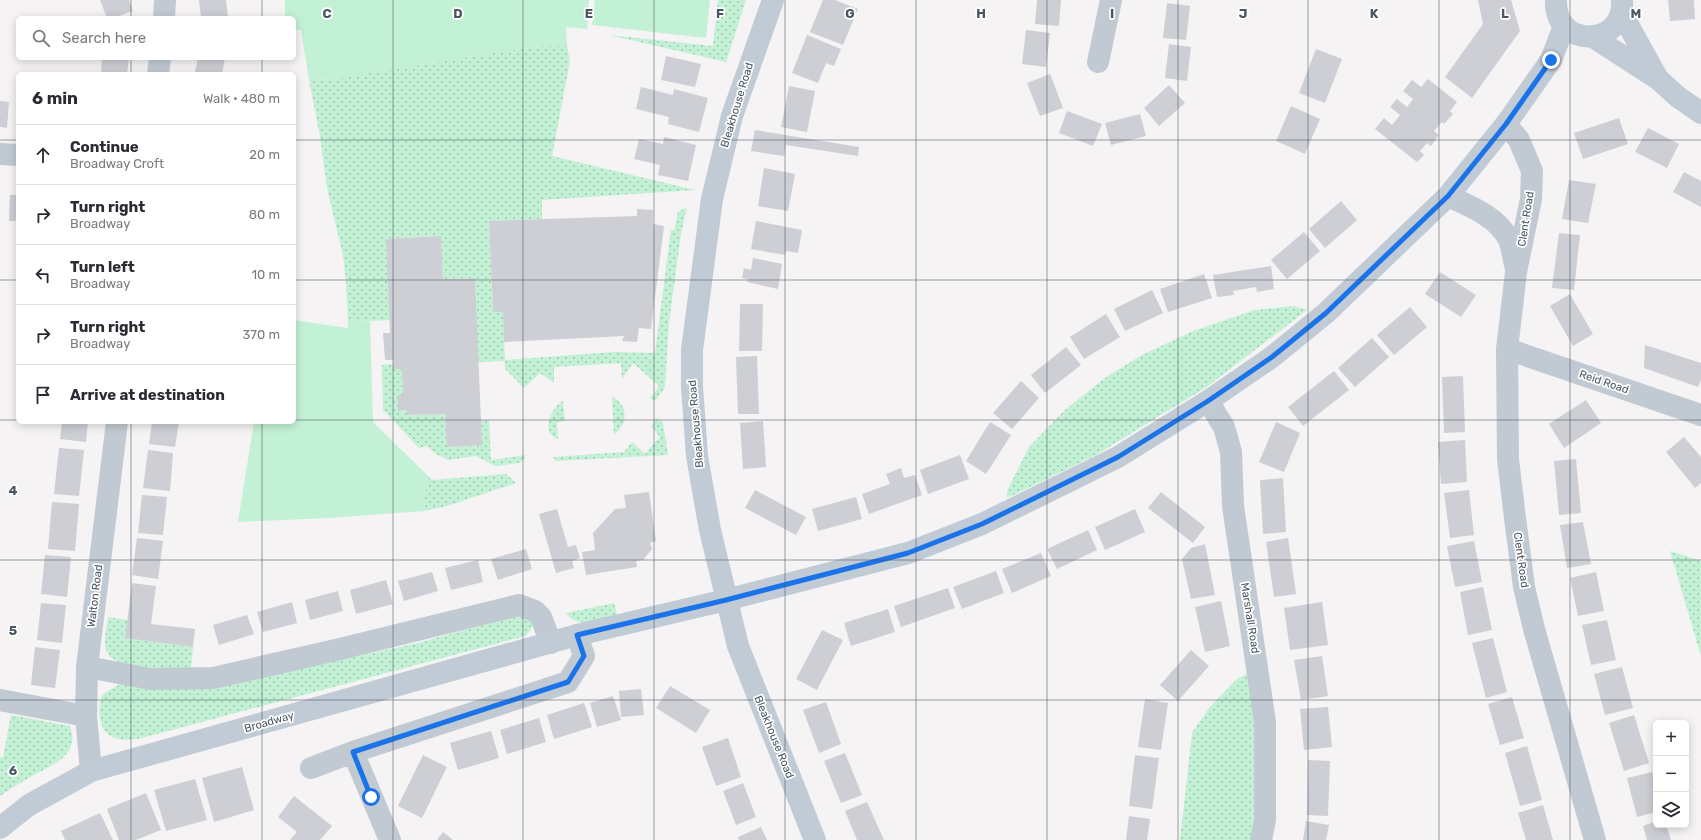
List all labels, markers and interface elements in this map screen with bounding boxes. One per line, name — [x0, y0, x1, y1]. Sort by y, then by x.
text: C — [322, 6, 332, 21]
text: D — [453, 6, 463, 21]
text: E — [585, 6, 593, 21]
text: F — [716, 6, 724, 21]
text: G — [845, 6, 855, 21]
text: H — [976, 6, 986, 21]
text: I — [1110, 6, 1114, 21]
text: J — [1239, 6, 1247, 21]
text: K — [1370, 6, 1379, 21]
text: L — [1501, 6, 1509, 21]
text: M — [1631, 6, 1641, 21]
search box — [16, 16, 296, 60]
icon: search — [30, 27, 52, 49]
text: Search here — [62, 29, 146, 47]
route end — [1542, 51, 1560, 69]
street label: Bleakhouse Road — [718, 61, 756, 149]
text: 6 min — [32, 88, 78, 108]
text: Walk · 480 m — [203, 91, 280, 106]
text: Continue — [70, 138, 139, 156]
icon: ahead — [32, 144, 54, 166]
text: 20 m — [249, 147, 280, 162]
text: Broadway Croft — [70, 156, 164, 171]
street label: Clent Road — [1515, 190, 1537, 248]
text: Turn right — [70, 198, 145, 216]
icon: right — [32, 204, 54, 226]
text: 80 m — [249, 207, 280, 222]
text: Broadway — [70, 216, 130, 231]
text: Turn left — [70, 258, 135, 276]
icon: left — [32, 264, 54, 286]
text: 10 m — [251, 267, 280, 282]
text: Broadway — [70, 276, 130, 291]
text: Turn right — [70, 318, 145, 336]
icon: right — [32, 324, 54, 346]
text: 370 m — [243, 327, 280, 342]
text: Broadway — [70, 336, 130, 351]
street label: Reid Road — [1578, 368, 1630, 396]
street label: Bleakhouse Road — [686, 380, 706, 468]
icon: arrive — [32, 384, 54, 406]
text: Arrive at destination — [70, 386, 225, 404]
text: 4 — [9, 483, 18, 498]
street label: Clent Road — [1511, 531, 1531, 589]
street label: Walton Road — [85, 564, 105, 628]
street label: Marshall Road — [1238, 582, 1262, 654]
text: 5 — [9, 623, 17, 638]
street label: Bleakhouse Road — [751, 694, 797, 780]
street label: Broadway — [243, 709, 295, 735]
map controls — [1653, 720, 1689, 828]
button: + — [1653, 720, 1689, 756]
button: − — [1653, 756, 1689, 792]
text: 6 — [9, 763, 18, 778]
route start — [362, 788, 380, 806]
button: layers — [1653, 792, 1689, 828]

